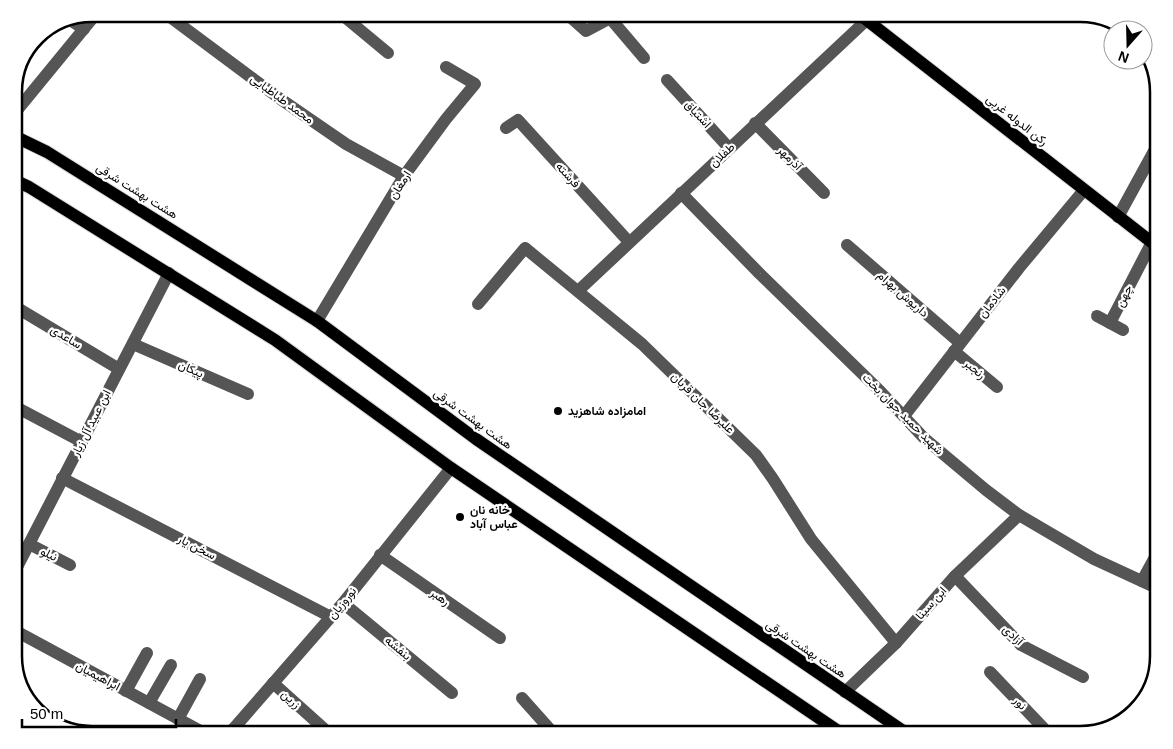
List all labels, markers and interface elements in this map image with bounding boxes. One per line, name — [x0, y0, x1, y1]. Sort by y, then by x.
north arrow — [1103, 20, 1153, 70]
text: N — [1116, 48, 1131, 66]
street label: محمد طباطبایی — [247, 71, 316, 127]
street label: رکن الدوله غربی — [983, 92, 1051, 149]
street label: اشتیاق — [682, 97, 714, 131]
street label: طفلان — [707, 140, 738, 170]
street label: آذرمهر — [773, 142, 806, 175]
street label: فرشته — [552, 159, 583, 191]
street label: هشت بهشت شرقی — [93, 160, 180, 223]
street label: ارمغان — [386, 168, 415, 202]
street label: داریوش بهرام — [874, 268, 932, 321]
street label: چهن — [1113, 283, 1136, 310]
street label: شادمان — [975, 284, 1009, 320]
street label: ساعدی — [47, 322, 84, 353]
street label: رنجبر — [960, 355, 989, 383]
street label: پیکان — [176, 357, 206, 382]
street label: علیرضا جان قربان — [668, 369, 737, 437]
street label: شهید حمید جوان بخت — [859, 371, 946, 458]
street label: هشت بهشت شرقی — [430, 386, 515, 453]
street label: ابن عبید آل زیار — [68, 388, 115, 460]
place label: امامزاده شاهزید — [568, 404, 646, 419]
marker: امامزاده شاهزید — [552, 405, 564, 417]
place label: خانه نان عباس آباد — [470, 503, 518, 531]
marker: خانه نان عباس آباد — [454, 511, 466, 523]
street label: سخن یار — [174, 531, 218, 563]
street label: نیلو — [38, 544, 60, 565]
street label: نوروزیان — [325, 584, 360, 622]
street label: ابن سینا — [913, 584, 950, 623]
street label: رهبر — [426, 585, 452, 609]
street label: هشت بهشت شرقی — [763, 617, 849, 682]
street label: آزادی — [999, 622, 1027, 650]
street label: بنفشه — [382, 633, 414, 663]
street label: ابراهیمیان — [73, 659, 123, 694]
street label: زرین — [278, 687, 303, 712]
street label: نور — [1009, 693, 1030, 713]
scale bar — [22, 696, 176, 728]
text: 50 m — [30, 705, 63, 722]

